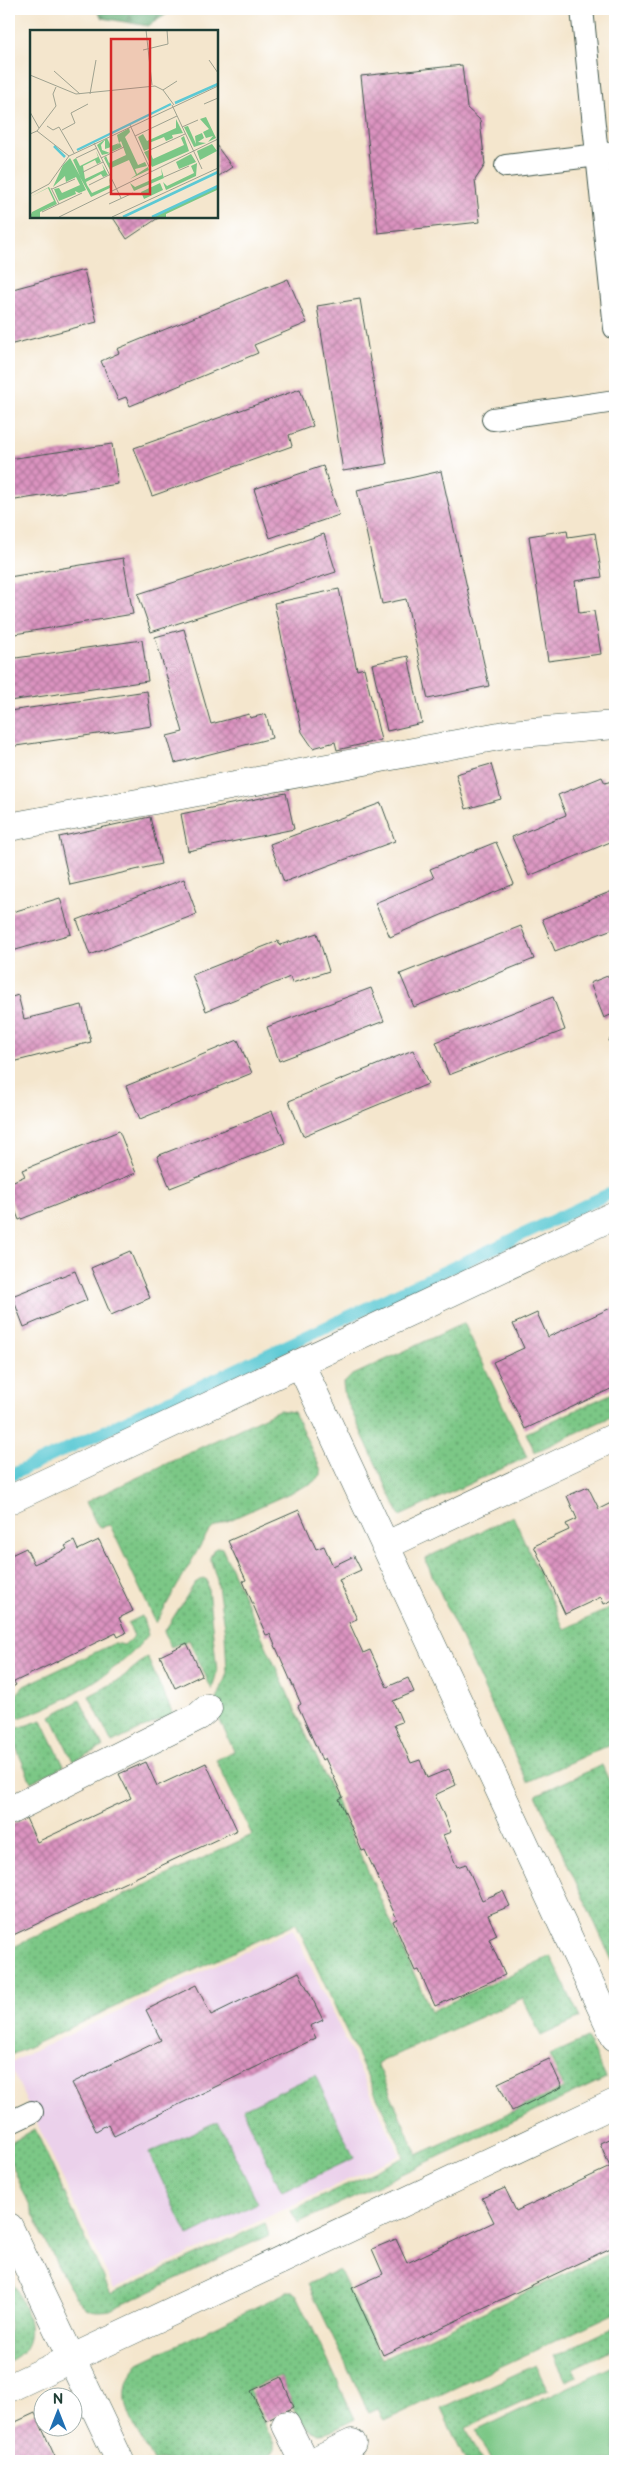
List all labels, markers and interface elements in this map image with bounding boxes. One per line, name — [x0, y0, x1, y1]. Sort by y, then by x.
inset map — [30, 30, 218, 218]
north arrow — [32, 2388, 82, 2438]
text: N — [53, 2391, 63, 2408]

